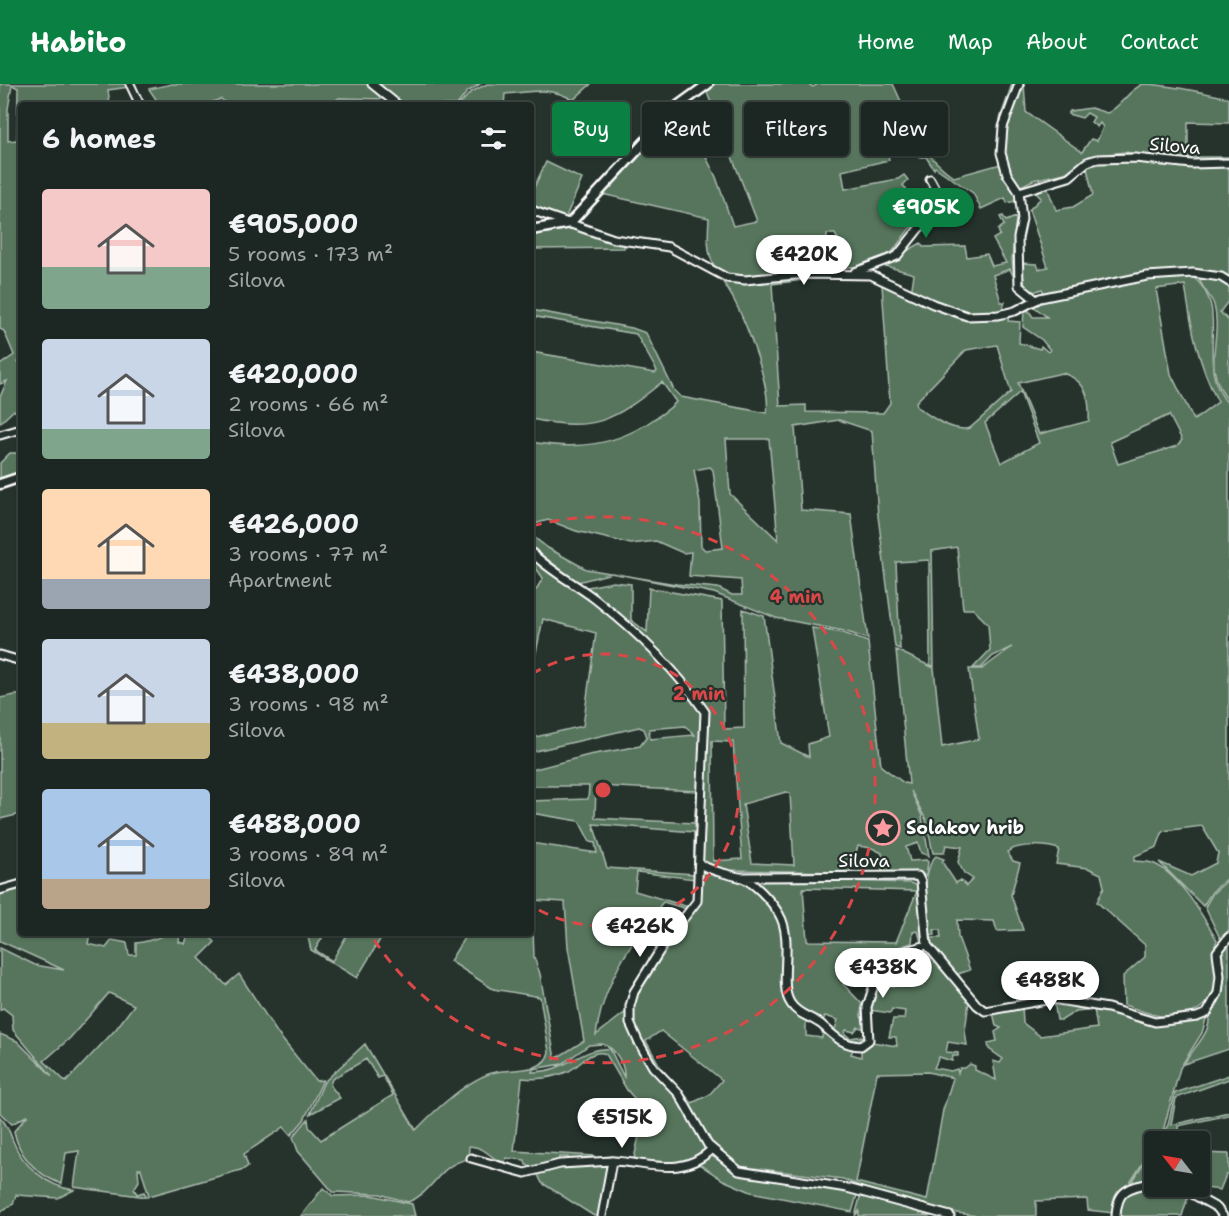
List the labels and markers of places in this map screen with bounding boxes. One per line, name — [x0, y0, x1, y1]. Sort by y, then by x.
pin: €905K — [884, 188, 968, 239]
pin: €420K — [762, 235, 846, 286]
centre of rings — [593, 780, 613, 800]
place icon: Solakov hrib — [865, 810, 901, 846]
place label: Solakov hrib — [906, 816, 1024, 840]
pin: €426K — [598, 907, 682, 958]
pin: €438K — [841, 948, 925, 999]
pin: €488K — [1008, 961, 1092, 1012]
pin: €515K — [580, 1098, 664, 1149]

